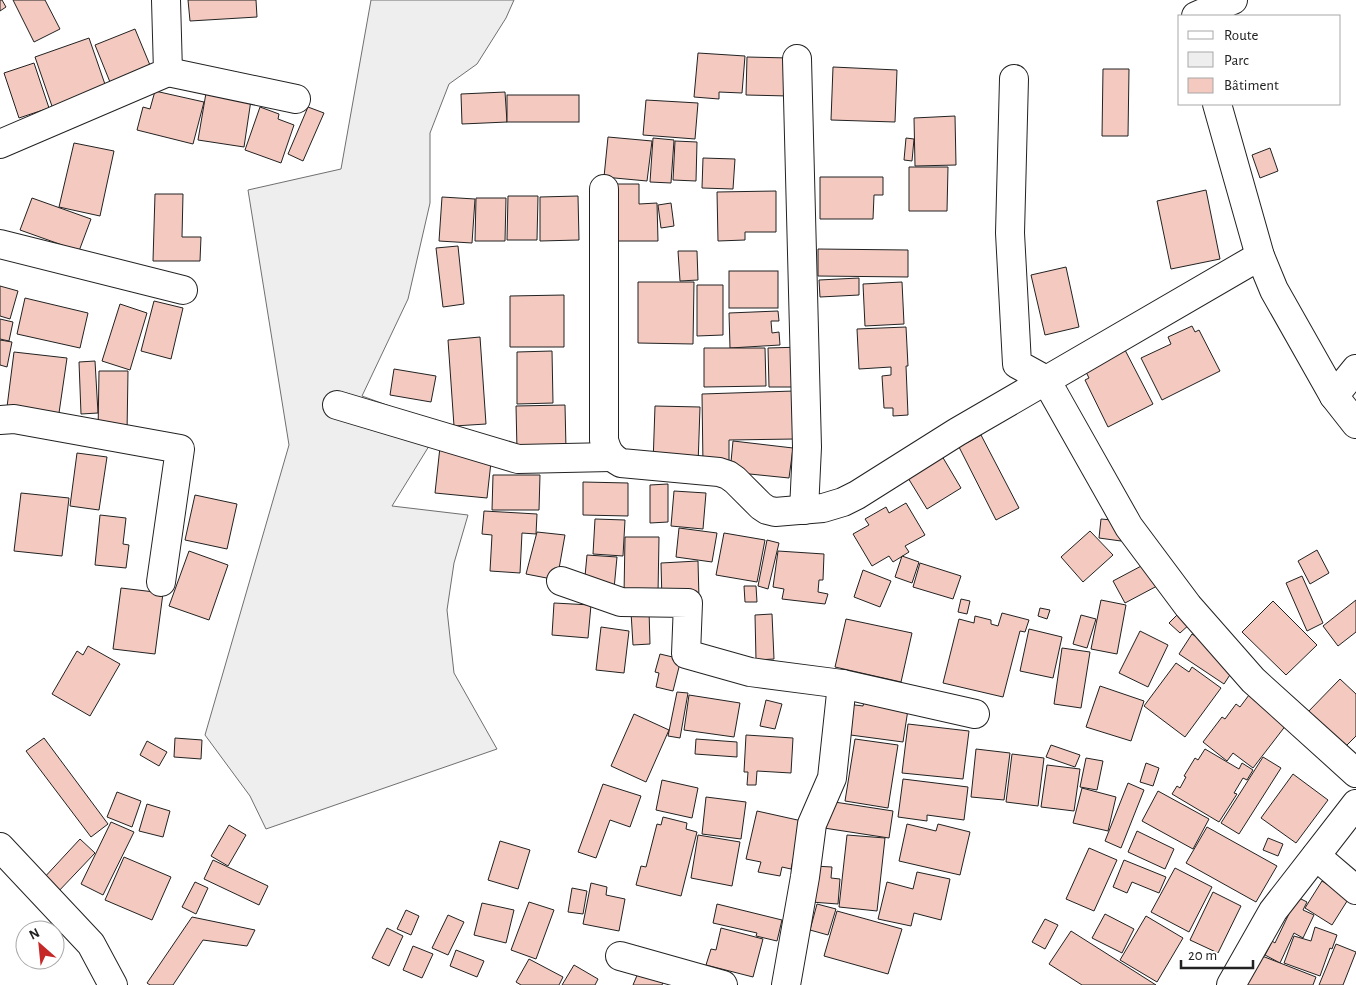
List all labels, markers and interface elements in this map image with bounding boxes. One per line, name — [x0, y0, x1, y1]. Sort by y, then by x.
legend — [1178, 15, 1341, 105]
text: Route — [1224, 28, 1258, 43]
text: Parc — [1224, 53, 1249, 68]
text: Bâtiment — [1224, 78, 1279, 93]
north arrow — [15, 920, 65, 970]
text: N — [27, 926, 42, 943]
scale bar — [1181, 938, 1254, 970]
text: 20 m — [1188, 948, 1217, 963]

